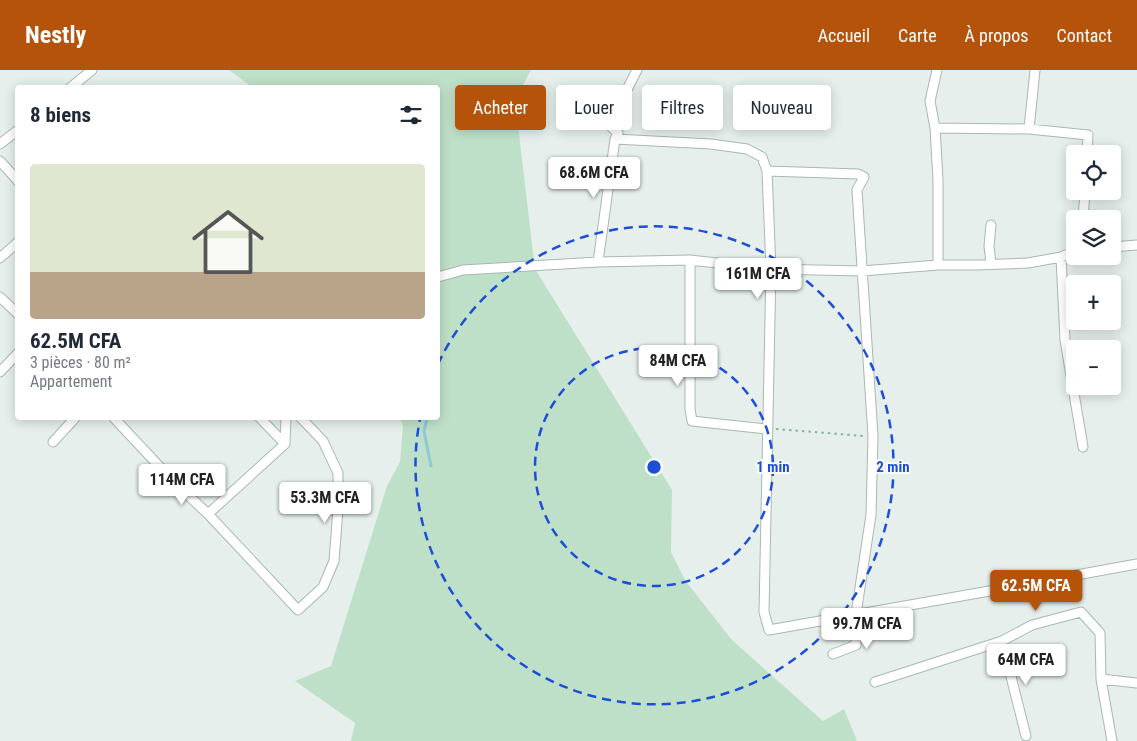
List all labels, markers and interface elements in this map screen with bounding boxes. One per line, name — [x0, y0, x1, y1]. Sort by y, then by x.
text: Nestly — [25, 21, 86, 49]
text: Accueil — [818, 25, 870, 46]
text: Carte — [898, 25, 937, 46]
text: À propos — [965, 25, 1028, 46]
text: Contact — [1056, 25, 1112, 46]
chip: Acheter — [455, 85, 546, 130]
chip: Louer — [556, 85, 632, 130]
chip: Filtres — [642, 85, 723, 130]
chip: Nouveau — [733, 85, 831, 130]
icon: filters — [397, 101, 425, 129]
text: 8 biens — [30, 103, 91, 127]
map controls — [1066, 145, 1121, 395]
button: locate — [1066, 145, 1121, 200]
pin: 68.6M CFA — [537, 156, 651, 199]
text: 68.6M CFA — [559, 163, 629, 182]
icon: home — [183, 197, 273, 287]
button: layers — [1066, 210, 1121, 265]
pin: 161M CFA — [706, 258, 810, 300]
text: 161M CFA — [726, 264, 790, 283]
button: + — [1066, 275, 1121, 330]
text: 62.5M CFA — [30, 329, 121, 353]
button: − — [1066, 340, 1121, 395]
pin: 84M CFA — [632, 344, 724, 387]
text: 84M CFA — [650, 351, 706, 370]
text: 3 pièces · 80 m² — [30, 353, 131, 372]
text: Appartement — [30, 372, 112, 391]
centre of rings — [645, 458, 663, 476]
text: 1 min — [756, 458, 790, 476]
text: 2 min — [876, 458, 910, 476]
pin: 114M CFA — [130, 464, 234, 506]
text: 114M CFA — [150, 470, 214, 489]
pin: 53.3M CFA — [268, 482, 382, 524]
text: 53.3M CFA — [290, 488, 360, 507]
pin: 62.5M CFA — [979, 570, 1093, 612]
text: 62.5M CFA — [1001, 576, 1071, 595]
pin: 99.7M CFA — [810, 608, 924, 650]
text: 99.7M CFA — [832, 614, 902, 633]
pin: 64M CFA — [980, 644, 1072, 686]
text: 64M CFA — [998, 650, 1054, 669]

